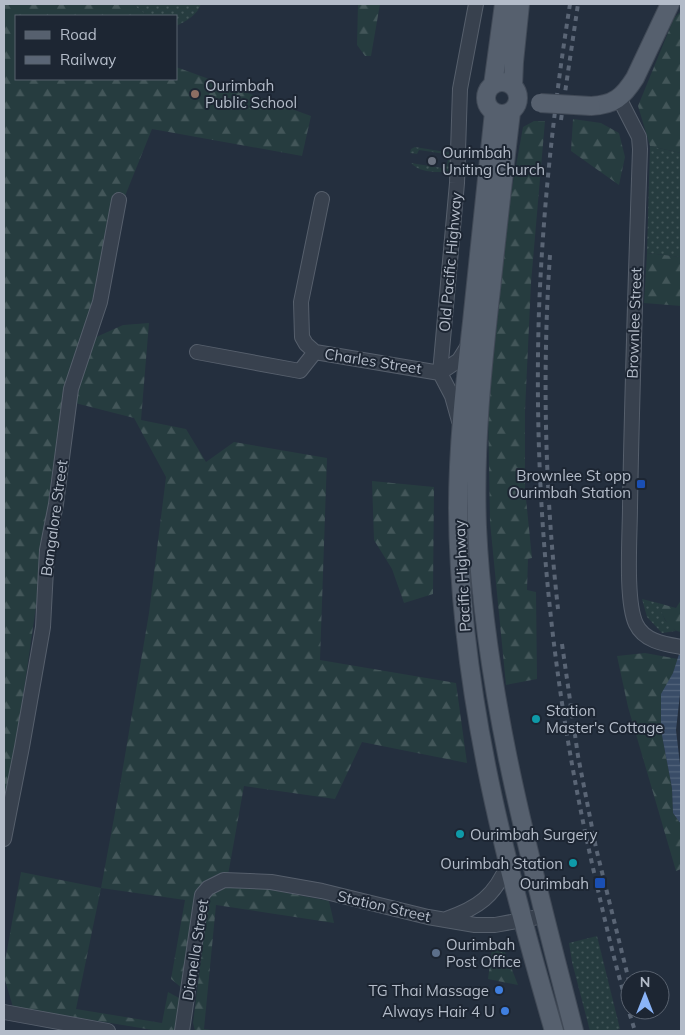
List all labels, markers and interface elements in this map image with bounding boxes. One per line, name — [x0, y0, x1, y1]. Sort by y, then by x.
legend — [15, 15, 178, 80]
text: Road — [60, 25, 97, 44]
text: Railway — [60, 50, 116, 69]
place label: Ourimbah Public School — [205, 76, 297, 112]
marker: Ourimbah Public School — [189, 88, 201, 100]
place label: Ourimbah Uniting Church — [442, 143, 545, 179]
marker: Ourimbah Uniting Church — [426, 155, 438, 167]
street label: Old Pacific Highway — [434, 191, 466, 333]
street label: Brownlee Street — [623, 267, 645, 379]
street label: Charles Street — [323, 344, 423, 378]
street label: Bangalore Street — [36, 459, 72, 577]
place label: Brownlee St opp Ourimbah Station — [508, 466, 631, 502]
marker: Brownlee St opp Ourimbah Station — [635, 478, 647, 490]
street label: Pacific Highway — [450, 520, 474, 632]
place label: Station Master's Cottage — [546, 701, 663, 737]
marker: Station Master's Cottage — [530, 713, 542, 725]
place label: Ourimbah Surgery — [470, 825, 598, 844]
marker: Ourimbah Surgery — [454, 828, 466, 840]
place label: Ourimbah Station — [440, 854, 563, 873]
marker: Ourimbah Station — [567, 857, 579, 869]
place label: Ourimbah — [520, 874, 589, 893]
marker: Ourimbah — [593, 876, 607, 890]
street label: Station Street — [336, 886, 432, 926]
street label: Dianella Street — [178, 898, 212, 1002]
place label: Ourimbah Post Office — [446, 935, 521, 971]
marker: Ourimbah Post Office — [430, 947, 442, 959]
north arrow — [620, 970, 670, 1020]
text: N — [640, 973, 650, 991]
place label: TG Thai Massage — [368, 981, 489, 1000]
marker: TG Thai Massage — [493, 984, 505, 996]
place label: Always Hair 4 U — [382, 1002, 495, 1021]
marker: Always Hair 4 U — [499, 1005, 511, 1017]

